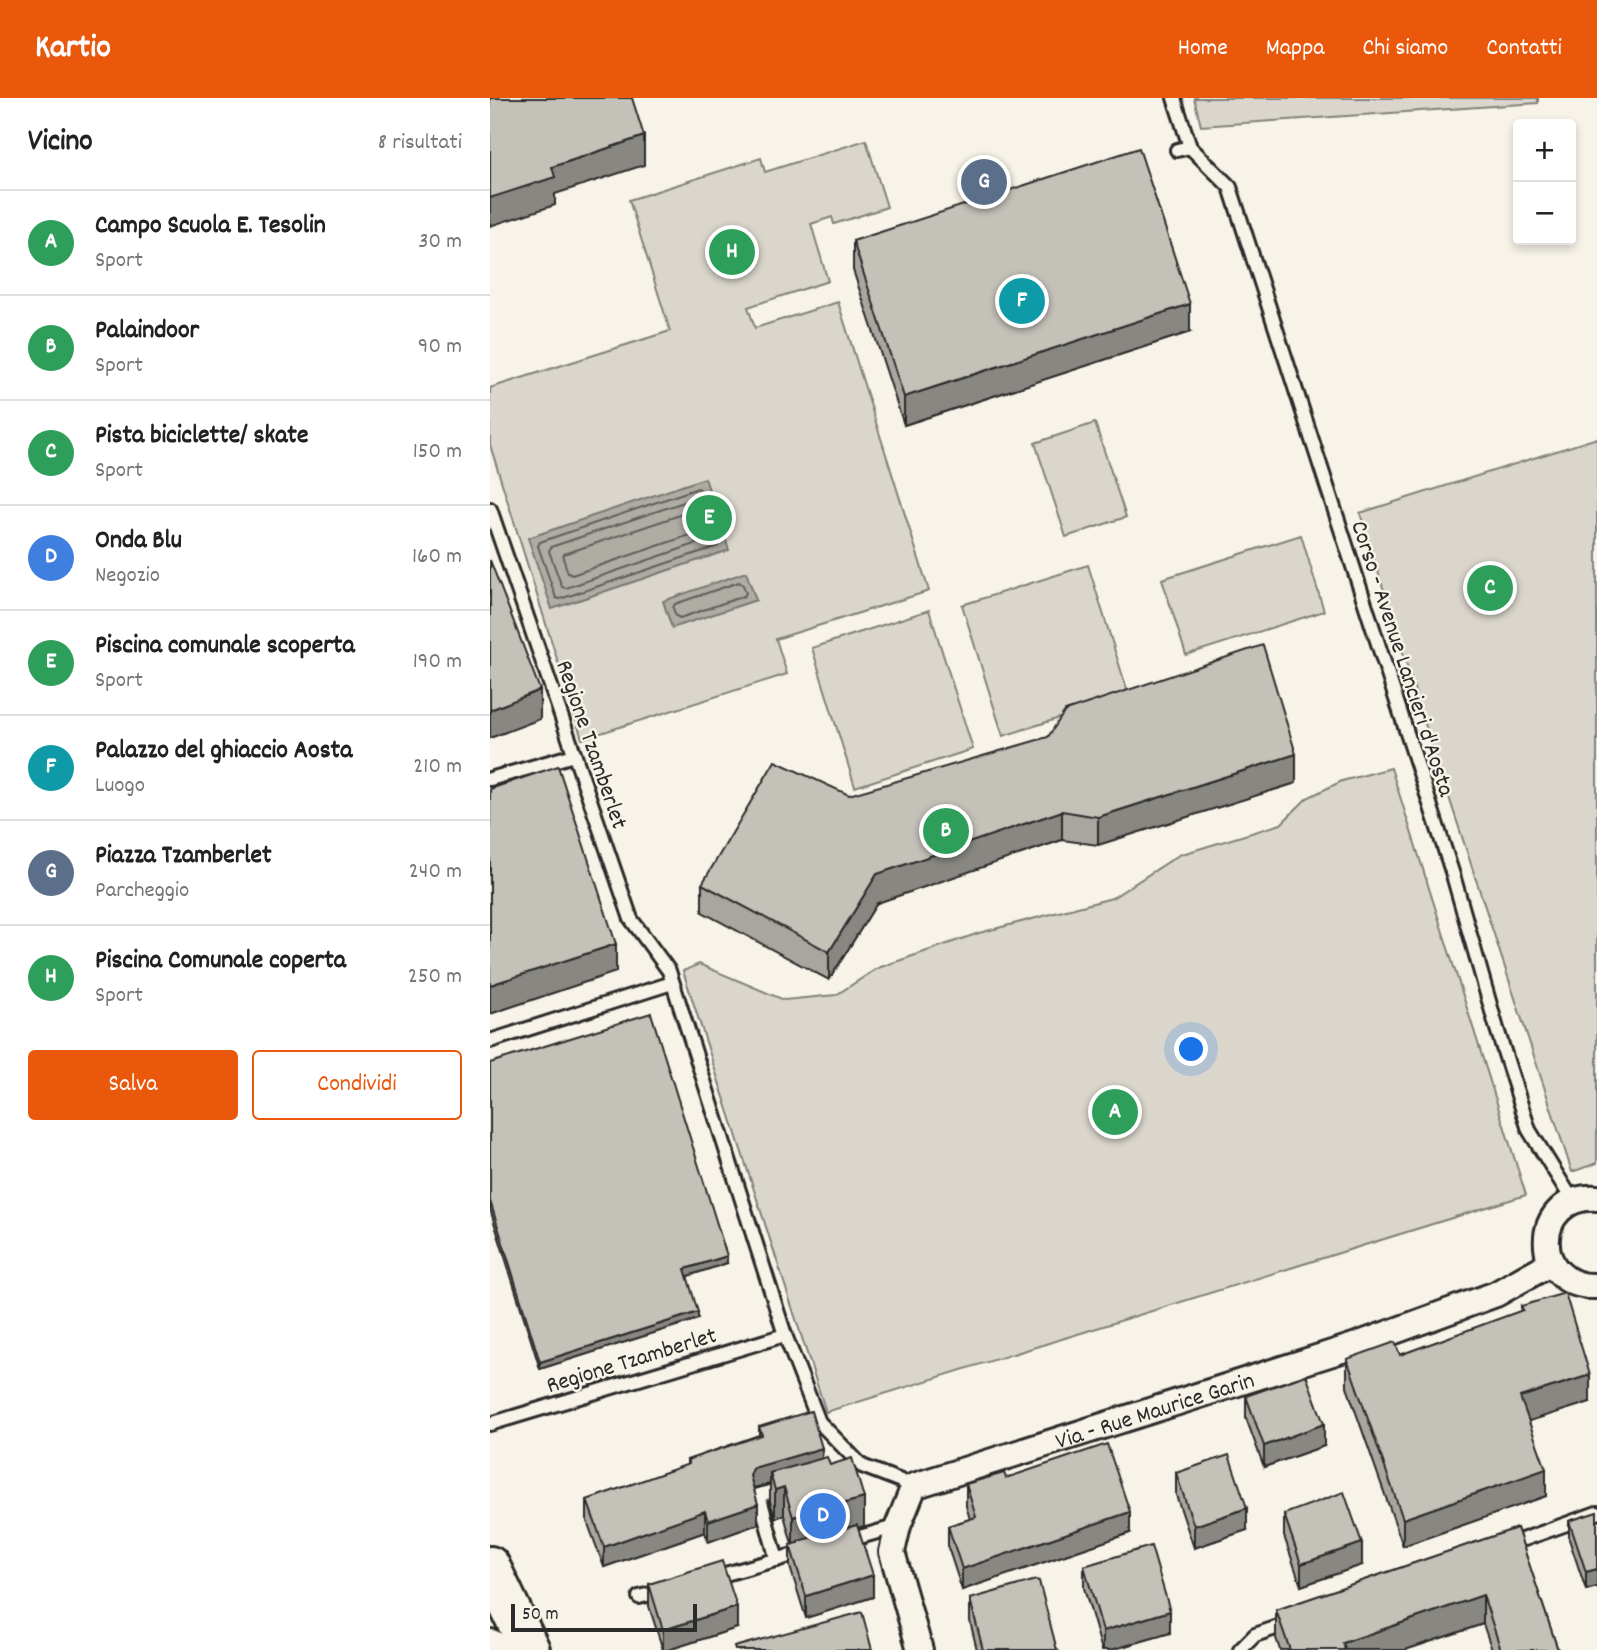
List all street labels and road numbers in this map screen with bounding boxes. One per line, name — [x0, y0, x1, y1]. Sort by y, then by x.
street label: Corso - Avenue Lancieri d'Aosta — [1340, 517, 1462, 802]
street label: Regione Tzamberlet — [545, 656, 635, 834]
street label: Regione Tzamberlet — [543, 1320, 721, 1404]
street label: Via - Rue Maurice Garin — [1052, 1365, 1259, 1460]

